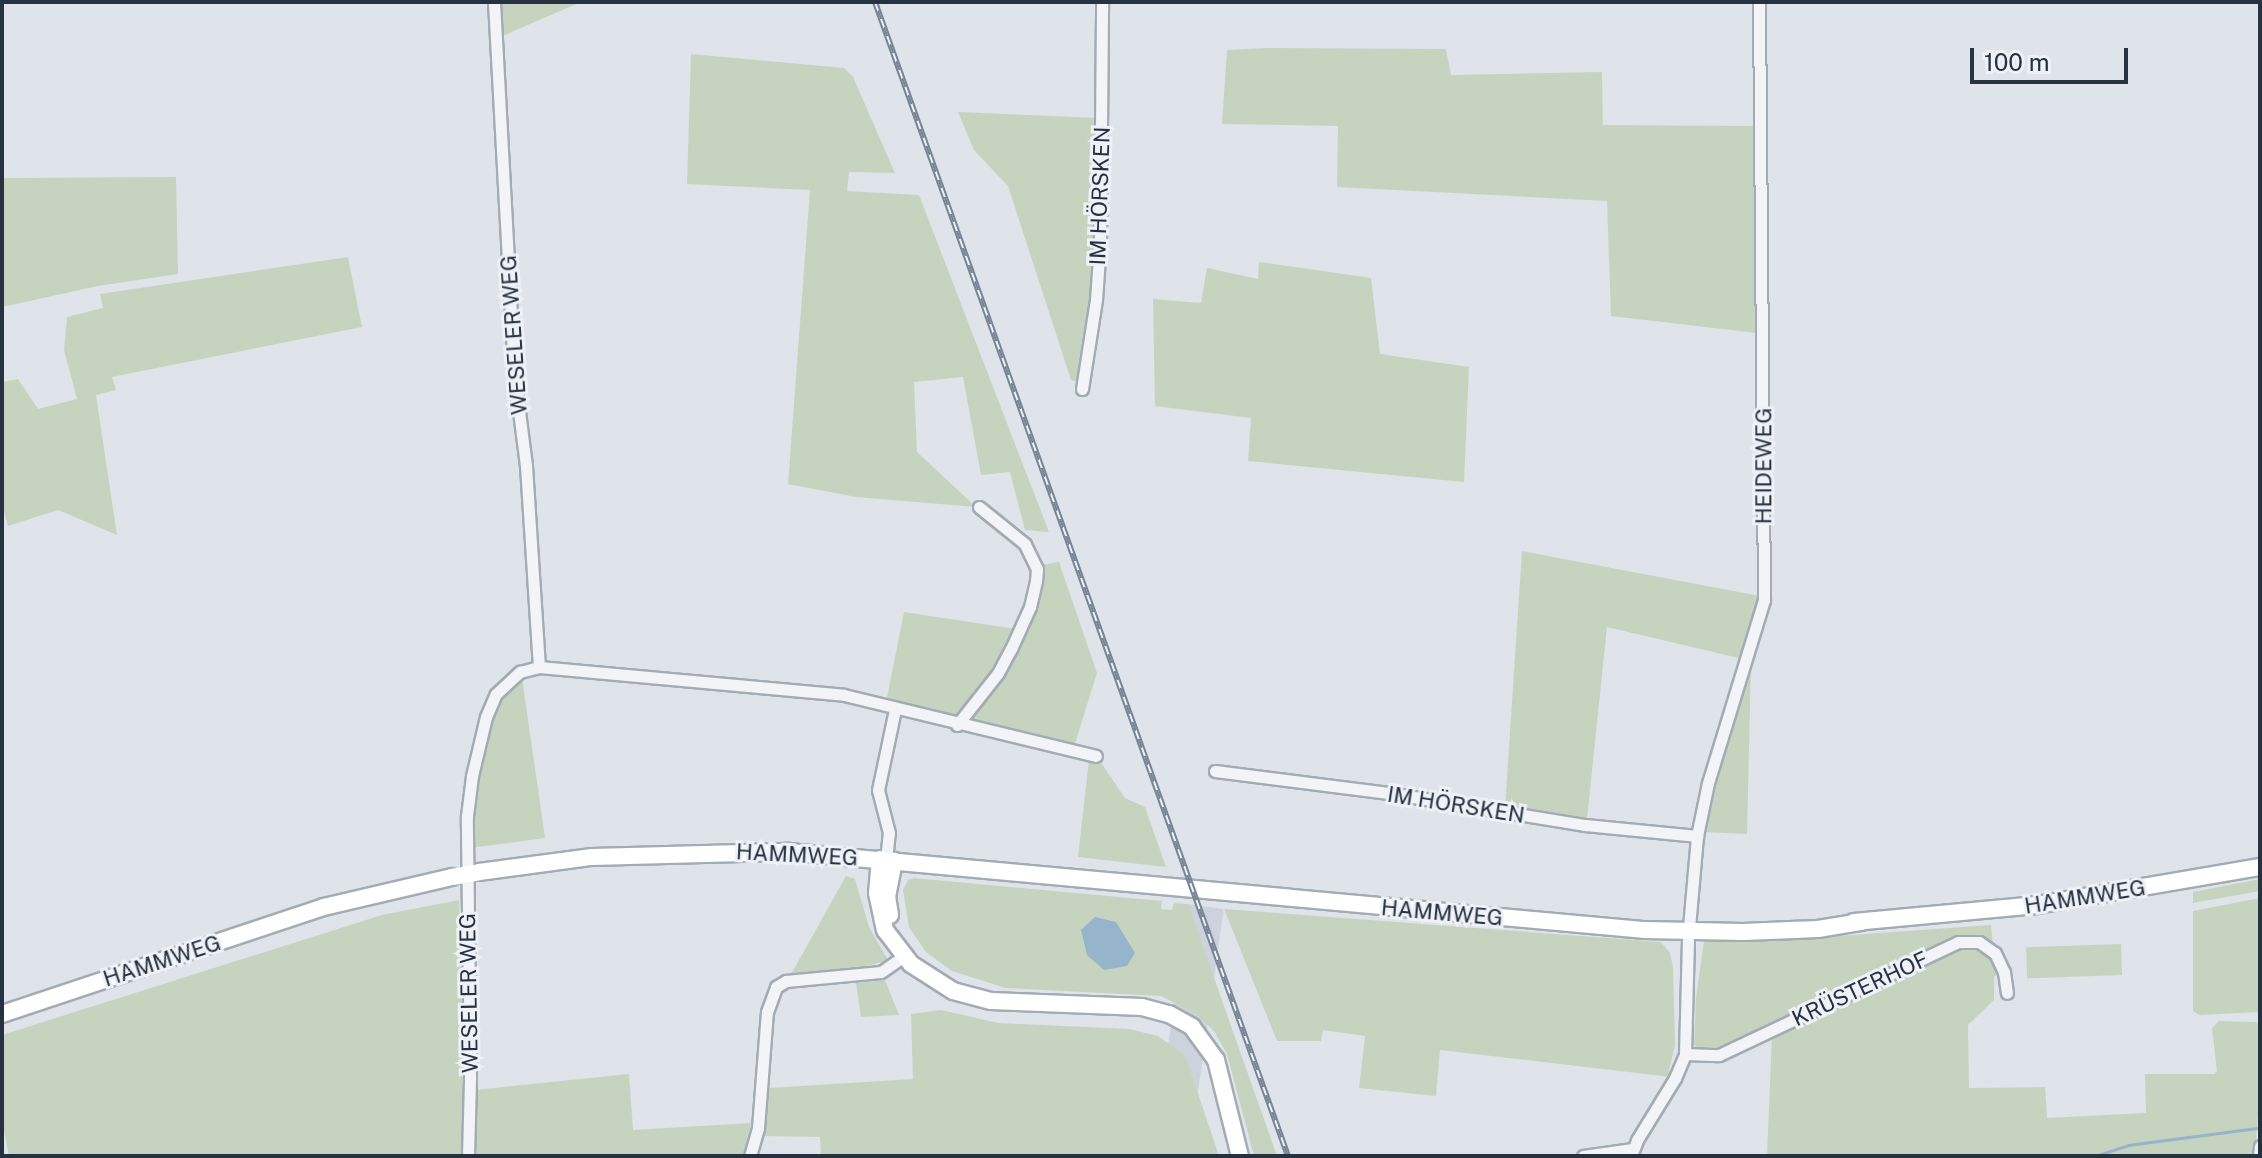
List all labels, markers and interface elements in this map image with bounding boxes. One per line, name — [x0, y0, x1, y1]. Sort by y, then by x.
scale bar — [1974, 32, 2132, 82]
text: 100 m — [1984, 48, 2050, 76]
street label: IM HÖRSKEN — [1084, 126, 1116, 266]
street label: WESELER WEG — [495, 254, 533, 416]
street label: HEIDEWEG — [1751, 408, 1777, 524]
street label: IM HÖRSKEN — [1386, 781, 1526, 829]
street label: HAMMWEG — [735, 839, 859, 871]
street label: HAMMWEG — [2023, 874, 2147, 920]
street label: HAMMWEG — [1380, 895, 1504, 931]
street label: WESELER WEG — [454, 912, 484, 1074]
street label: HAMMWEG — [100, 930, 224, 992]
street label: KRÜSTERHOF — [1788, 946, 1932, 1032]

